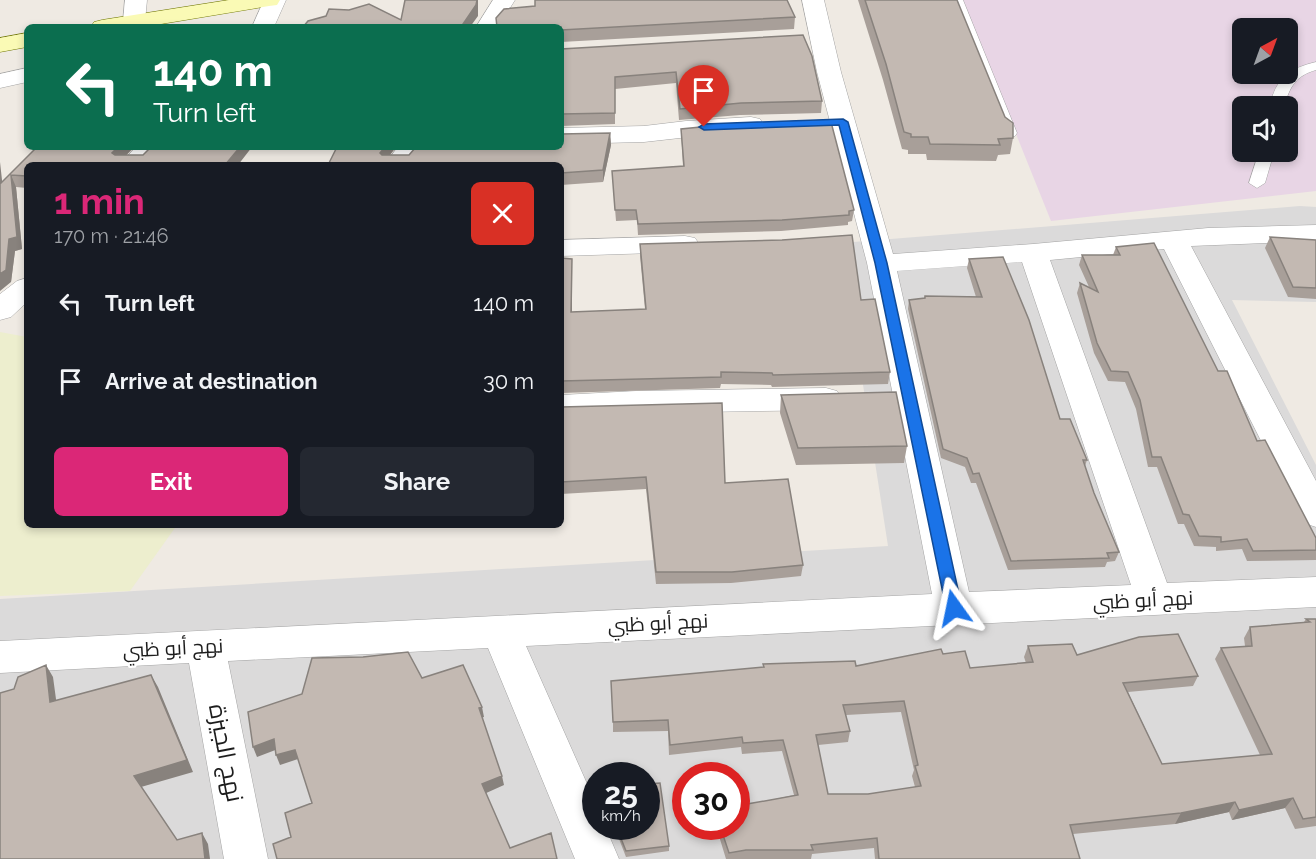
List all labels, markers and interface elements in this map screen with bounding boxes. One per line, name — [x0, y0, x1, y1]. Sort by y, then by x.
north arrow — [1232, 18, 1298, 84]
map controls — [1232, 18, 1298, 162]
text: 140 m — [153, 47, 273, 96]
icon: left — [54, 48, 132, 126]
pin — [678, 65, 729, 127]
icon: arrive — [687, 74, 720, 107]
button: sound — [1232, 96, 1298, 162]
text: Turn left — [153, 97, 256, 128]
text: 1 min — [54, 180, 145, 222]
button: close — [471, 182, 534, 245]
text: 170 m · 21:46 — [54, 224, 169, 248]
icon: left — [54, 287, 87, 320]
text: Turn left — [105, 290, 195, 316]
text: 140 m — [473, 290, 534, 316]
icon: arrive — [54, 365, 87, 398]
text: Arrive at destination — [105, 368, 318, 394]
text: 30 m — [483, 368, 534, 394]
button: Exit — [54, 447, 288, 516]
button: Share — [300, 447, 534, 516]
position arrow — [922, 576, 986, 640]
street label: نهج أبو ظبي — [1092, 585, 1194, 619]
street label: نهج أبو ظبي — [607, 608, 709, 642]
street label: نهج أبو ظبي — [122, 633, 224, 667]
street label: نهج الجيزة — [201, 701, 250, 805]
speed limit sign: 30 — [672, 762, 750, 840]
text: 25 — [604, 776, 638, 811]
text: km/h — [601, 807, 641, 825]

